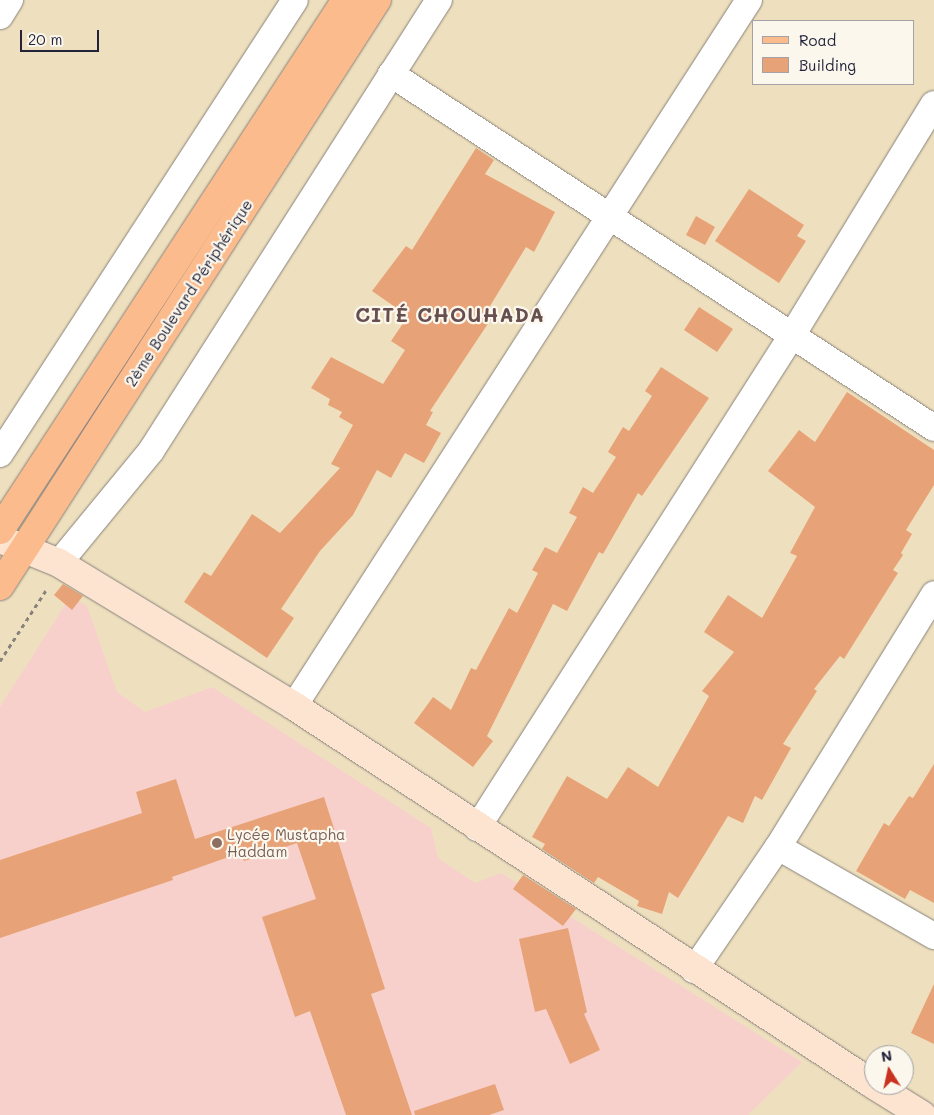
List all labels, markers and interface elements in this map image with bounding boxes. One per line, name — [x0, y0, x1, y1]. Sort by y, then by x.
scale bar — [22, 20, 101, 52]
legend — [752, 20, 914, 85]
text: 20 m — [28, 29, 62, 49]
text: Road — [799, 30, 836, 50]
text: Building — [799, 55, 856, 75]
street label: 2ème Boulevard Périphérique — [122, 196, 256, 390]
district label: CITÉ CHOUHADA — [354, 302, 546, 326]
place label: Lycée Mustapha Haddam — [227, 825, 345, 860]
marker: Lycée Mustapha Haddam — [211, 837, 223, 849]
north arrow — [864, 1045, 914, 1095]
text: N — [880, 1045, 893, 1066]

